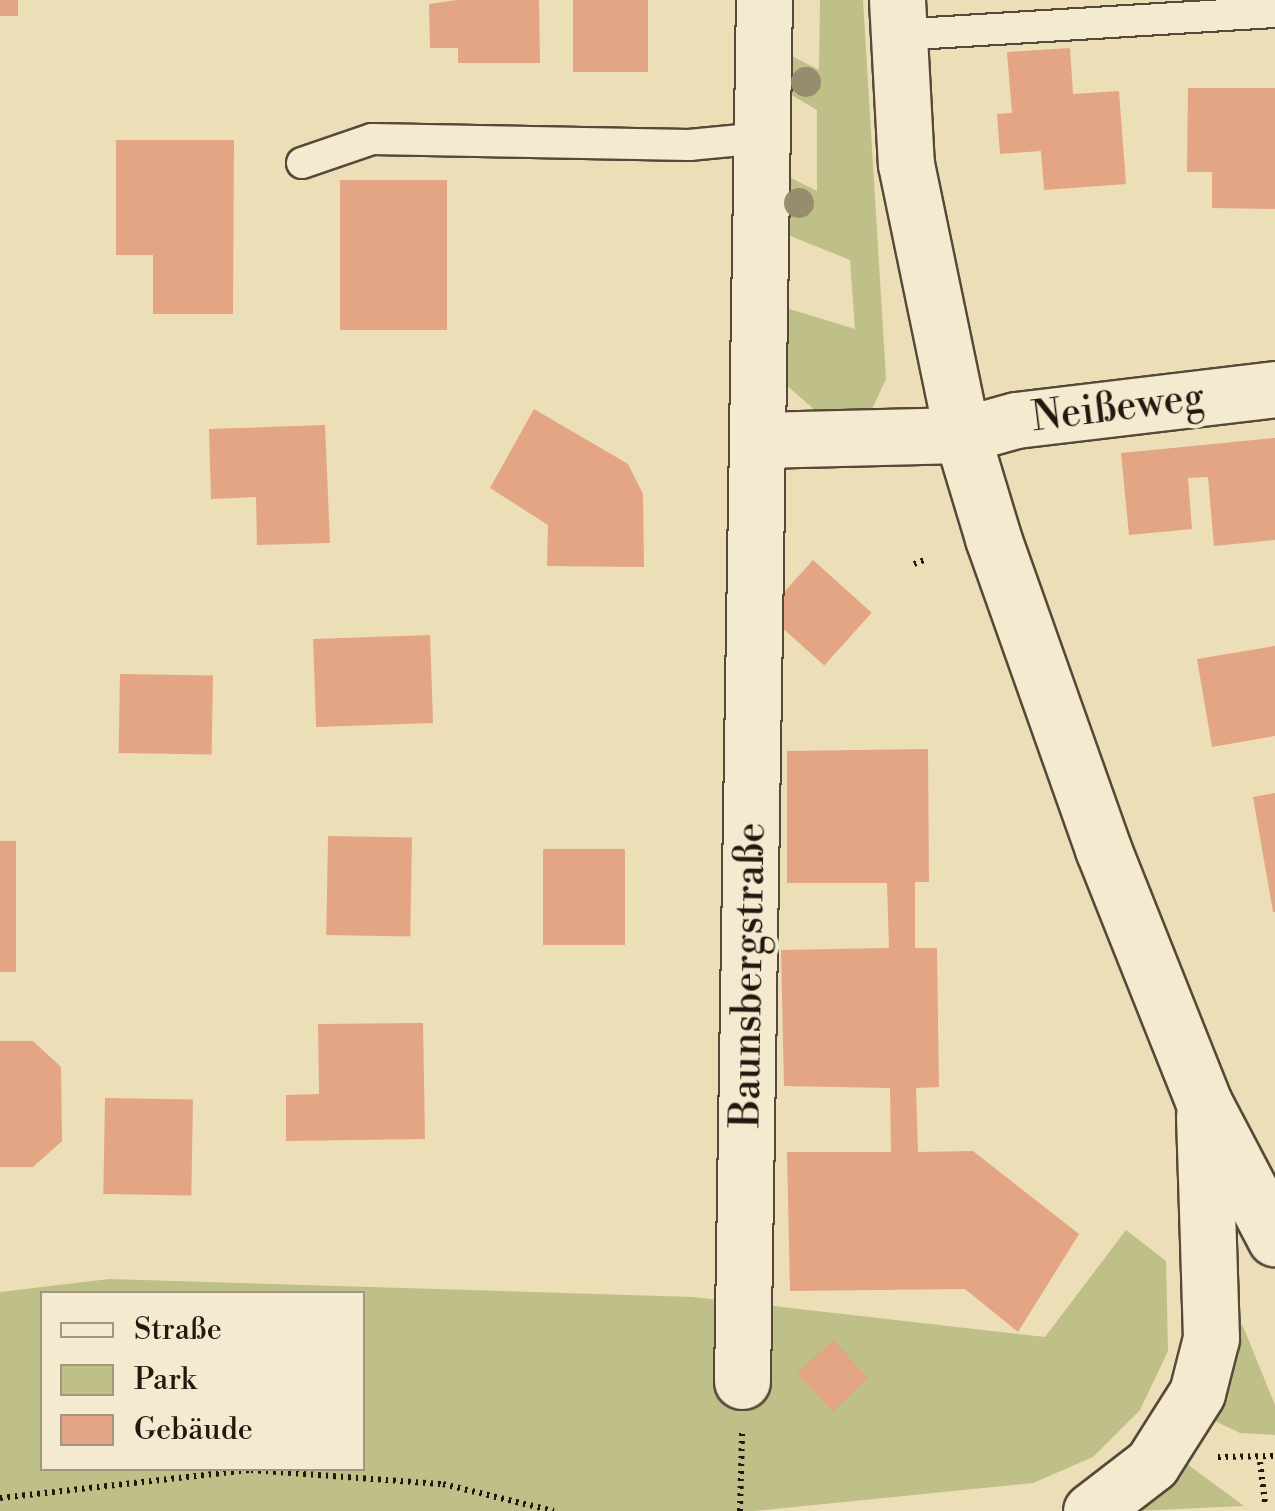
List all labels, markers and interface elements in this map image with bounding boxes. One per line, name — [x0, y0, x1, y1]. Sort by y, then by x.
street label: Neißeweg — [1029, 374, 1207, 442]
street label: Baunsbergstraße — [722, 822, 776, 1128]
legend — [40, 1291, 365, 1471]
text: Straße — [134, 1311, 222, 1349]
text: Park — [134, 1361, 196, 1399]
text: Gebäude — [134, 1411, 253, 1449]

